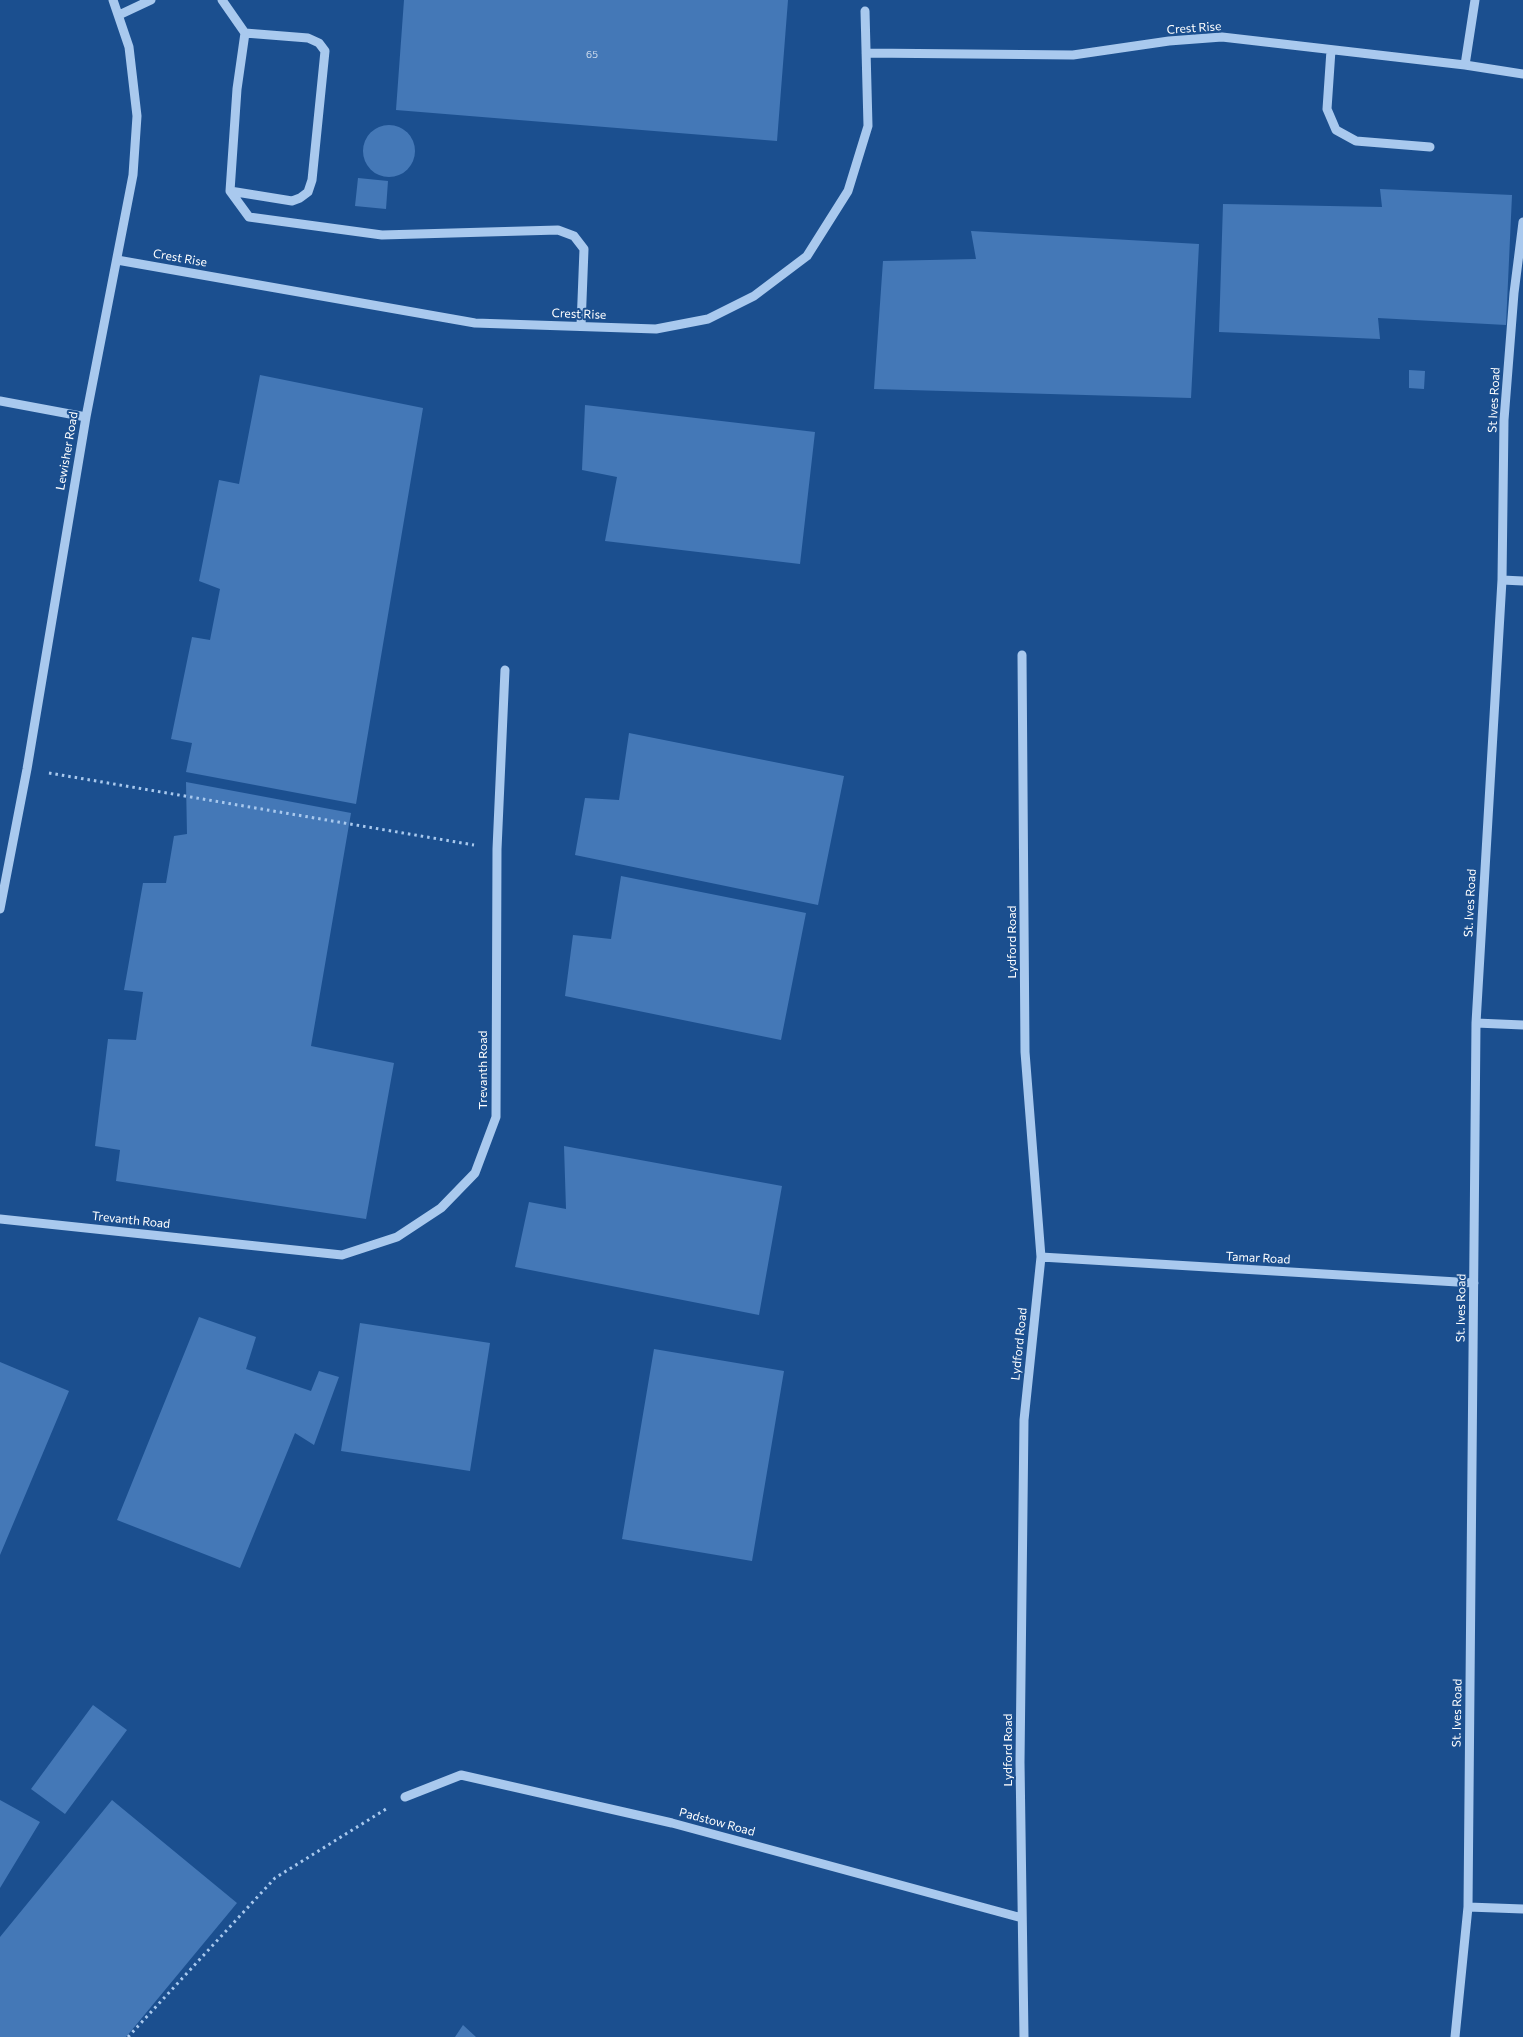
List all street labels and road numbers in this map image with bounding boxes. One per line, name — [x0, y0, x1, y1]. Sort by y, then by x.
street label: Crest Rise — [1166, 19, 1222, 37]
street label: Crest Rise — [152, 246, 208, 270]
street label: Crest Rise — [551, 306, 607, 322]
street label: St Ives Road — [1485, 367, 1503, 433]
street label: Lewisher Road — [53, 411, 81, 491]
street label: St. Ives Road — [1461, 868, 1479, 938]
street label: Lydford Road — [1005, 906, 1019, 978]
street label: Trevanth Road — [476, 1031, 490, 1109]
street label: Trevanth Road — [91, 1209, 171, 1231]
street label: Tamar Road — [1225, 1249, 1291, 1267]
street label: St. Ives Road — [1453, 1274, 1469, 1342]
street label: Lydford Road — [1008, 1307, 1030, 1381]
street label: St. Ives Road — [1449, 1679, 1465, 1747]
street label: Lydford Road — [1001, 1714, 1015, 1786]
street label: Padstow Road — [678, 1805, 756, 1839]

